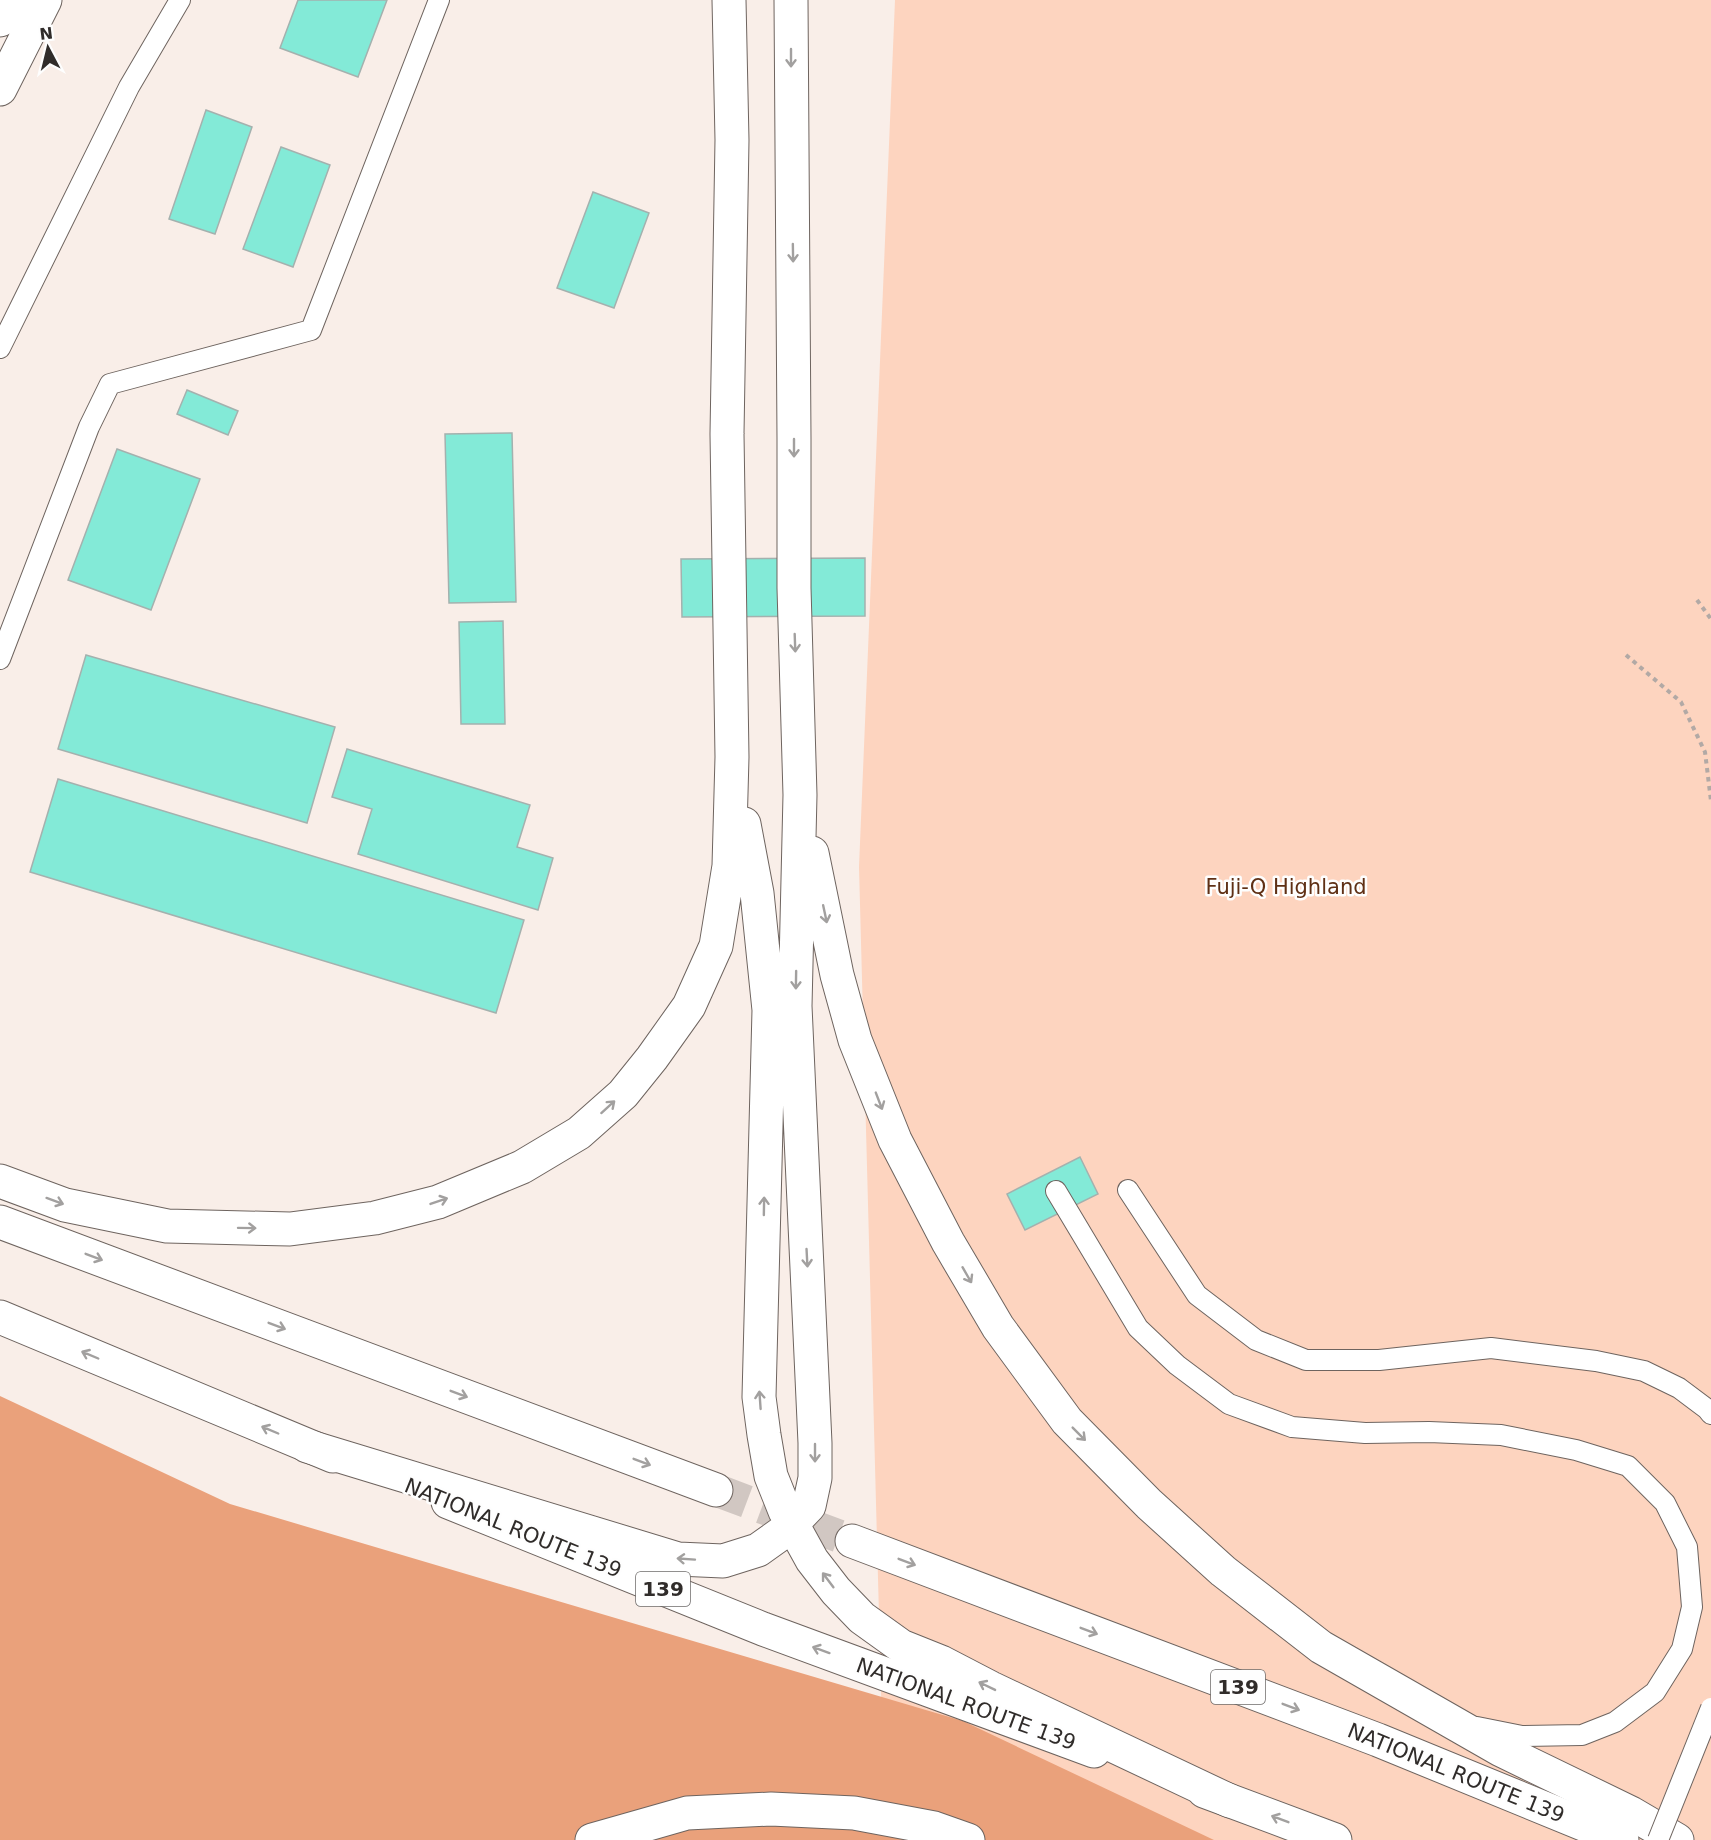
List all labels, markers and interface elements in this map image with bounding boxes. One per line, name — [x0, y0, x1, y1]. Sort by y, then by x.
north arrow — [18, 18, 78, 78]
text: N — [38, 23, 54, 44]
one-way arrow — [785, 48, 797, 68]
one-way arrow — [787, 243, 799, 263]
one-way arrow — [788, 438, 800, 458]
one-way arrow — [790, 633, 801, 653]
park label: Fuji-Q Highland — [1205, 875, 1367, 899]
one-way arrow — [819, 905, 831, 924]
one-way arrow — [790, 969, 802, 989]
one-way arrow — [874, 1091, 885, 1110]
one-way arrow — [600, 1100, 615, 1114]
one-way arrow — [429, 1195, 448, 1206]
one-way arrow — [45, 1196, 64, 1207]
one-way arrow — [758, 1196, 770, 1216]
one-way arrow — [237, 1222, 257, 1233]
one-way arrow — [801, 1248, 812, 1268]
one-way arrow — [84, 1253, 103, 1264]
one-way arrow — [961, 1266, 973, 1283]
one-way arrow — [267, 1321, 286, 1332]
one-way arrow — [81, 1349, 99, 1360]
one-way arrow — [450, 1389, 468, 1400]
one-way arrow — [755, 1391, 766, 1411]
one-way arrow — [261, 1424, 279, 1435]
one-way arrow — [1072, 1426, 1087, 1441]
one-way arrow — [809, 1443, 821, 1463]
one-way arrow — [632, 1458, 651, 1469]
street label: NATIONAL ROUTE 139 — [401, 1473, 625, 1583]
one-way arrow — [676, 1553, 696, 1564]
one-way arrow — [897, 1557, 915, 1568]
road number: 139 — [636, 1572, 690, 1606]
one-way arrow — [821, 1572, 834, 1588]
one-way arrow — [1079, 1626, 1098, 1637]
one-way arrow — [812, 1644, 831, 1655]
street label: NATIONAL ROUTE 139 — [853, 1653, 1079, 1755]
road number: 139 — [1211, 1670, 1265, 1704]
one-way arrow — [979, 1680, 997, 1691]
one-way arrow — [1281, 1703, 1300, 1714]
street label: NATIONAL ROUTE 139 — [1344, 1718, 1568, 1828]
one-way arrow — [1271, 1813, 1290, 1824]

